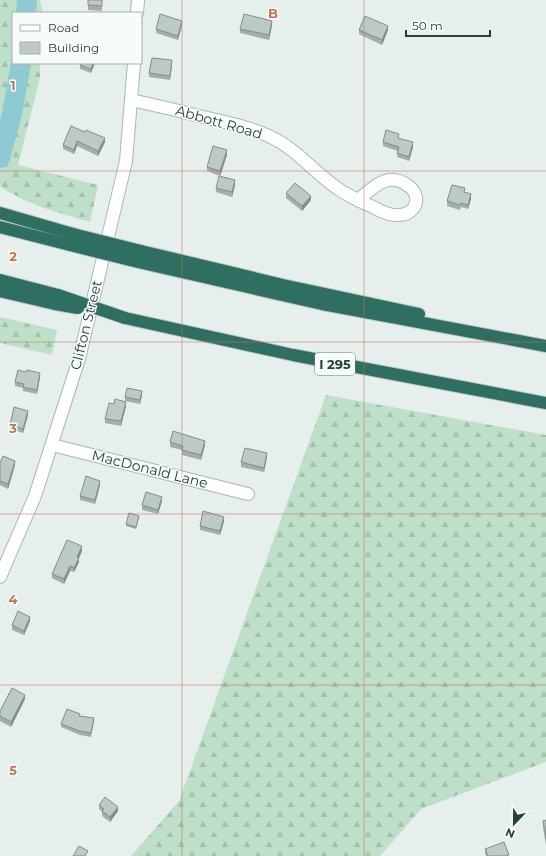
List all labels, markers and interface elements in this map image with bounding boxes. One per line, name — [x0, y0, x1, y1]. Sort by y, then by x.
text: B — [268, 5, 278, 21]
legend — [12, 12, 142, 64]
scale bar — [406, 12, 490, 38]
text: 50 m — [412, 18, 443, 33]
text: Road — [48, 20, 79, 35]
text: Building — [48, 40, 99, 55]
text: 1 — [10, 77, 16, 93]
street label: Abbott Road — [174, 101, 264, 143]
text: 2 — [9, 248, 17, 264]
street label: Clifton Street — [66, 278, 106, 372]
road number: I 295 — [315, 353, 355, 375]
text: 3 — [8, 420, 17, 436]
street label: MacDonald Lane — [90, 446, 210, 492]
text: 4 — [9, 591, 18, 607]
text: 5 — [9, 762, 17, 778]
north arrow — [494, 804, 534, 844]
text: N — [504, 825, 517, 841]

